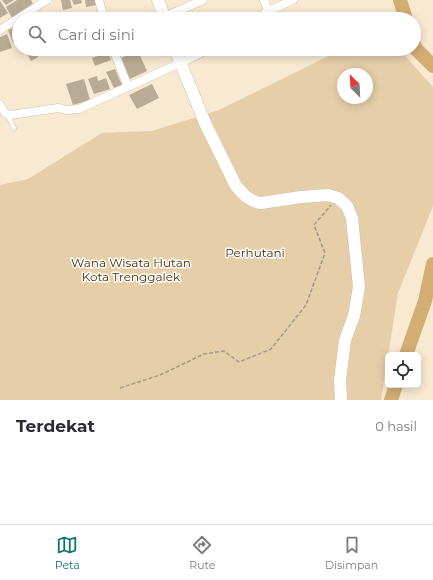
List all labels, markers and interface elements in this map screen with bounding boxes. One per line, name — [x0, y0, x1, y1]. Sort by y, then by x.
search box — [12, 12, 421, 56]
icon: search — [26, 23, 48, 45]
text: Cari di sini — [58, 25, 135, 44]
north arrow — [337, 68, 373, 104]
park label: Perhutani — [225, 245, 285, 260]
park label: Wana Wisata Hutan Kota Trenggalek — [71, 255, 191, 284]
map controls — [385, 352, 421, 388]
button: locate — [385, 352, 421, 388]
text: Terdekat — [16, 416, 95, 436]
text: 0 hasil — [375, 418, 417, 434]
tab: Peta — [55, 534, 80, 572]
tab: Rute — [189, 534, 216, 572]
tab: Disimpan — [325, 534, 378, 572]

